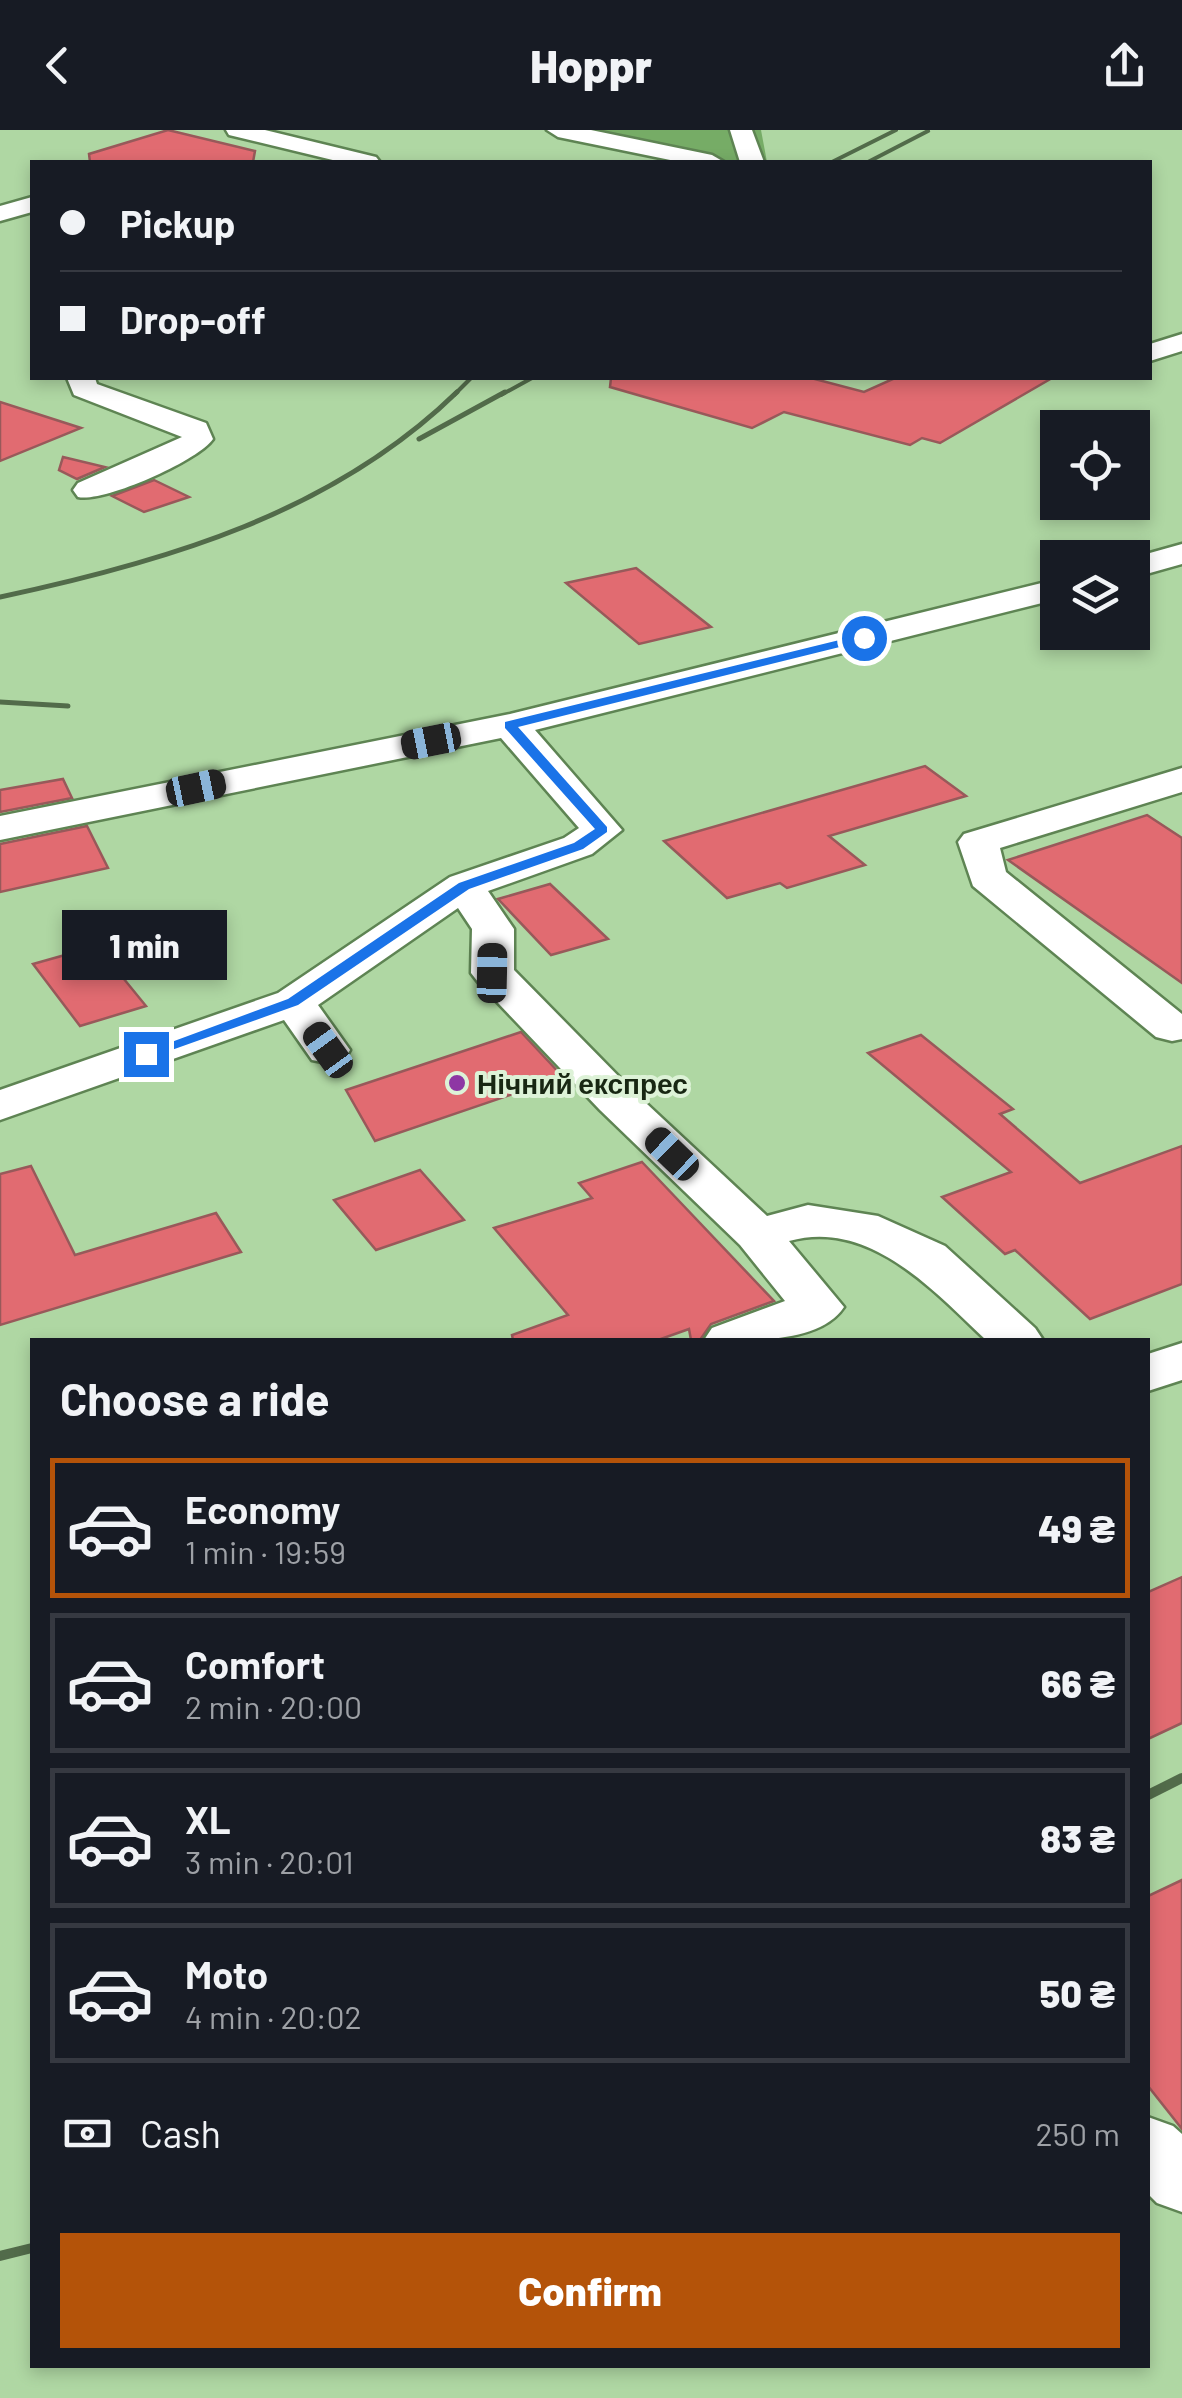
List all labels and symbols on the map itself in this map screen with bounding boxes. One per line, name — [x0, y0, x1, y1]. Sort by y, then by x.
route start — [842, 616, 887, 661]
car — [399, 721, 463, 761]
car — [164, 767, 228, 809]
callout: 1 min — [64, 909, 228, 979]
car — [476, 943, 508, 1003]
car — [298, 1017, 358, 1083]
route end — [124, 1032, 169, 1077]
place label: Нічний експрес — [477, 1066, 688, 1100]
marker: Нічний експрес — [446, 1072, 468, 1094]
car — [640, 1122, 704, 1186]

